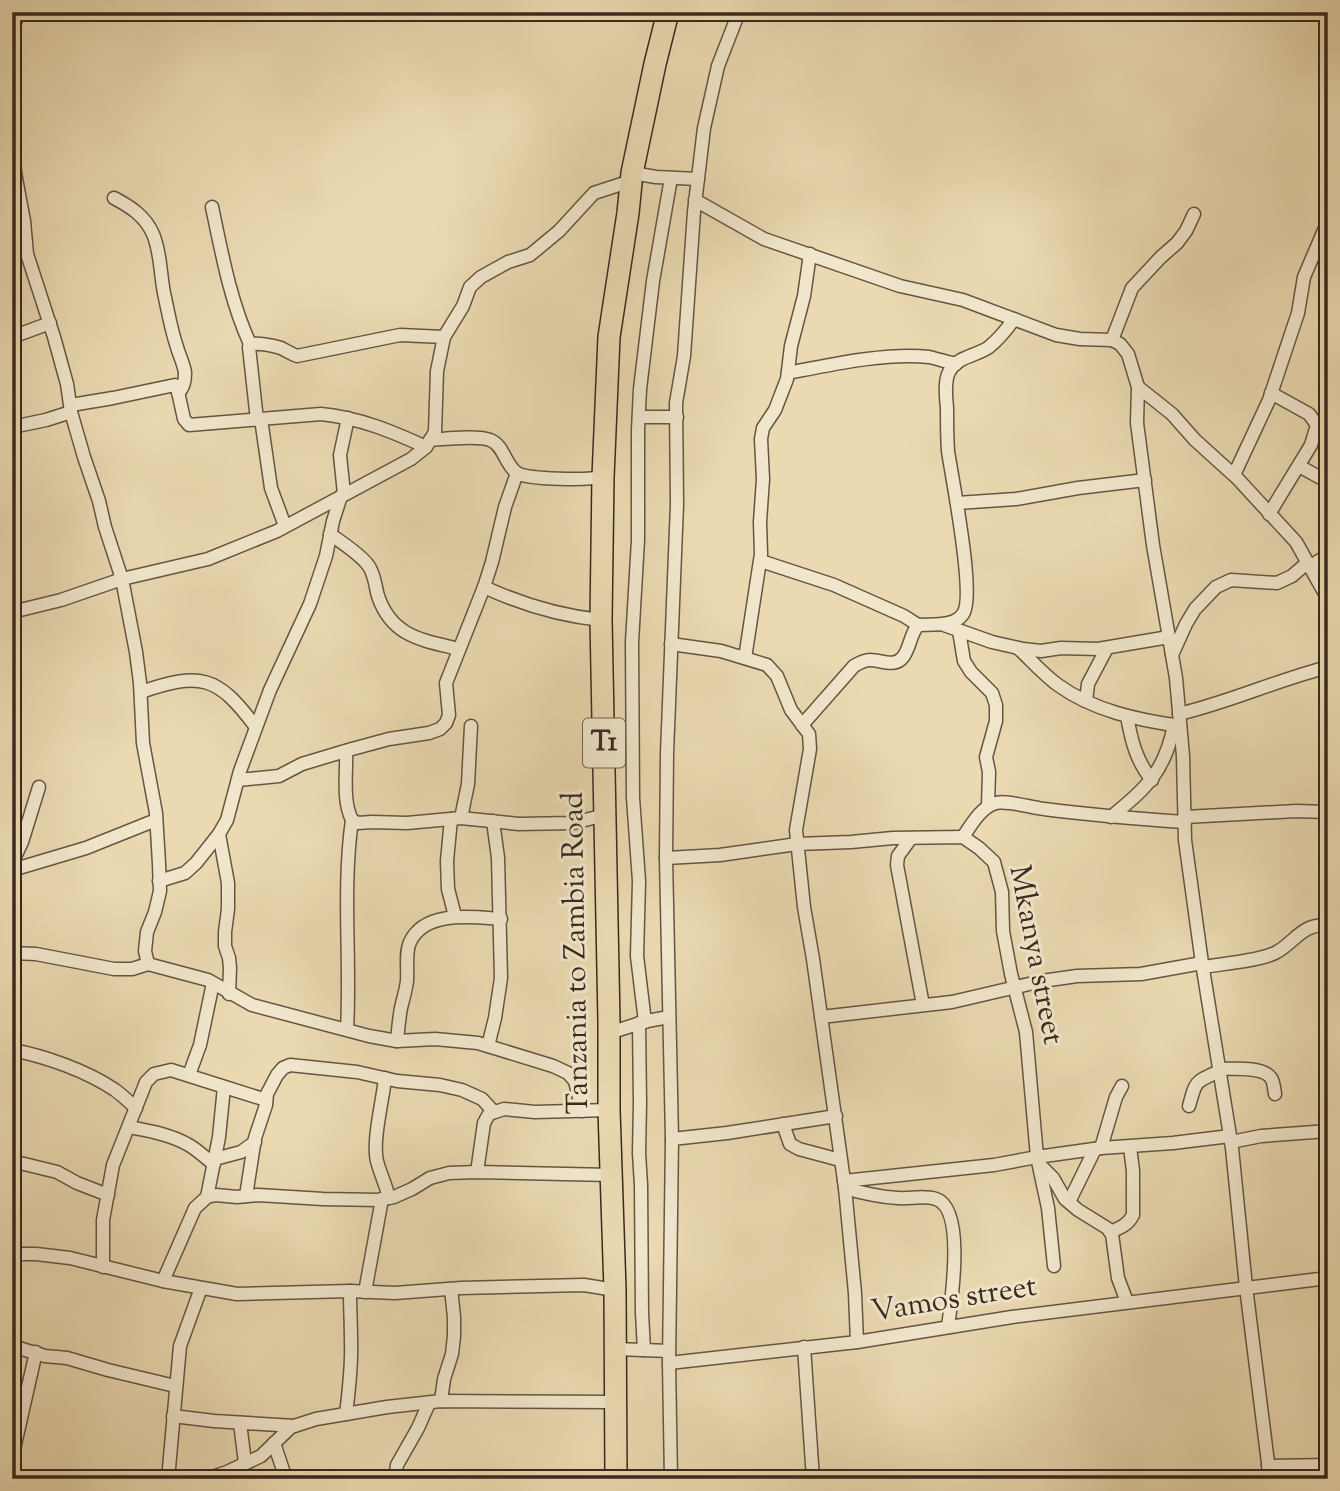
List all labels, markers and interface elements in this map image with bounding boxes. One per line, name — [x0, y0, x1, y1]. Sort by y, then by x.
road number: T1 — [583, 718, 625, 768]
street label: Tanzania to Zambia Road — [553, 791, 601, 1115]
street label: Mkanya street — [997, 862, 1073, 1048]
street label: Vamos street — [868, 1266, 1040, 1334]

